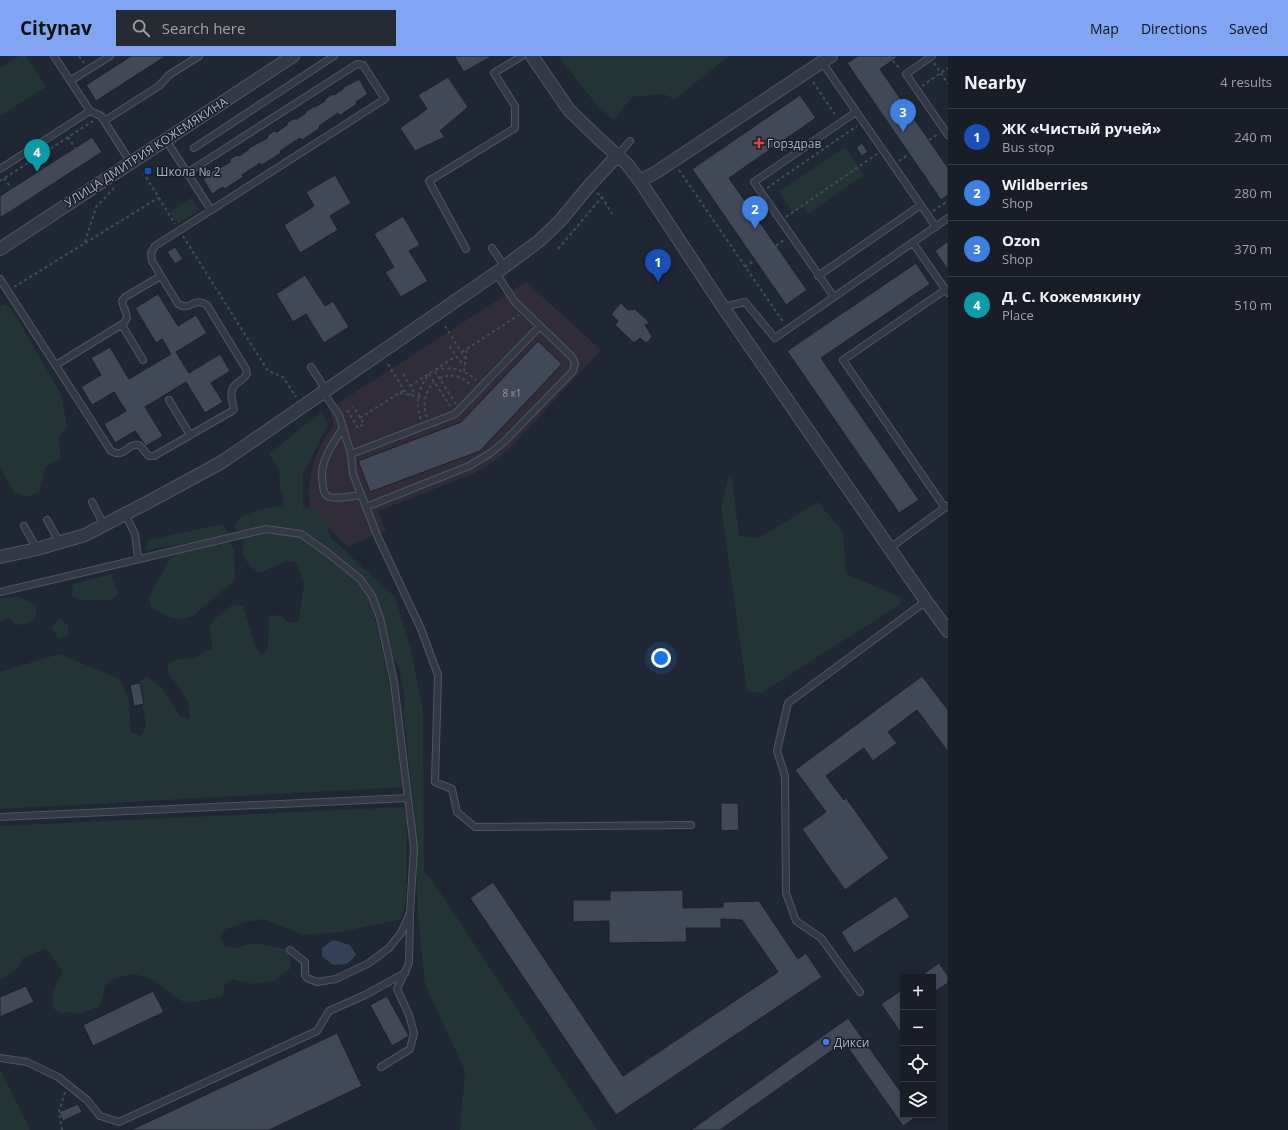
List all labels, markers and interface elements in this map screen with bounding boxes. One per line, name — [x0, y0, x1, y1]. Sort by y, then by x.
search box — [116, 10, 396, 46]
text: Citynav — [20, 15, 92, 41]
icon: search — [130, 17, 152, 39]
text: Search here — [162, 18, 245, 38]
text: Map — [1090, 19, 1119, 38]
text: Directions — [1141, 19, 1207, 38]
text: Saved — [1229, 19, 1268, 38]
text: Nearby — [964, 71, 1026, 94]
text: 4 results — [1220, 73, 1272, 91]
street label: УЛИЦА ДМИТРИЯ КОЖЕМЯКИНА — [61, 93, 231, 211]
pin: 3 — [890, 99, 916, 132]
text: ЖК «Чистый ручей» — [1002, 118, 1161, 138]
text: 1 — [973, 128, 981, 146]
text: 240 m — [1234, 128, 1272, 146]
place label: Горздрав — [767, 135, 822, 152]
marker: Горздрав — [754, 138, 764, 148]
text: Bus stop — [1002, 138, 1055, 156]
pin: 4 — [24, 139, 50, 172]
place label: Школа № 2 — [156, 163, 221, 180]
marker: Школа № 2 — [143, 166, 153, 176]
text: Wildberries — [1002, 174, 1088, 194]
text: 2 — [973, 184, 981, 202]
text: 280 m — [1234, 184, 1272, 202]
text: Shop — [1002, 194, 1033, 212]
pin: 2 — [742, 196, 768, 229]
text: Ozon — [1002, 230, 1040, 250]
text: 3 — [973, 240, 981, 258]
text: 370 m — [1234, 240, 1272, 258]
pin: 1 — [645, 249, 671, 282]
text: Shop — [1002, 250, 1033, 268]
text: Д. С. Кожемякину — [1002, 286, 1141, 306]
text: 4 — [973, 296, 981, 314]
text: 510 m — [1234, 296, 1272, 314]
text: Place — [1002, 306, 1034, 324]
house number: 8 к1 — [502, 386, 522, 400]
your location — [651, 648, 671, 668]
map controls — [900, 974, 936, 1118]
button: + — [900, 974, 936, 1010]
button: − — [900, 1010, 936, 1046]
place label: Дикси — [834, 1034, 869, 1051]
marker: Дикси — [821, 1037, 831, 1047]
button: locate — [900, 1046, 936, 1082]
button: layers — [900, 1082, 936, 1118]

